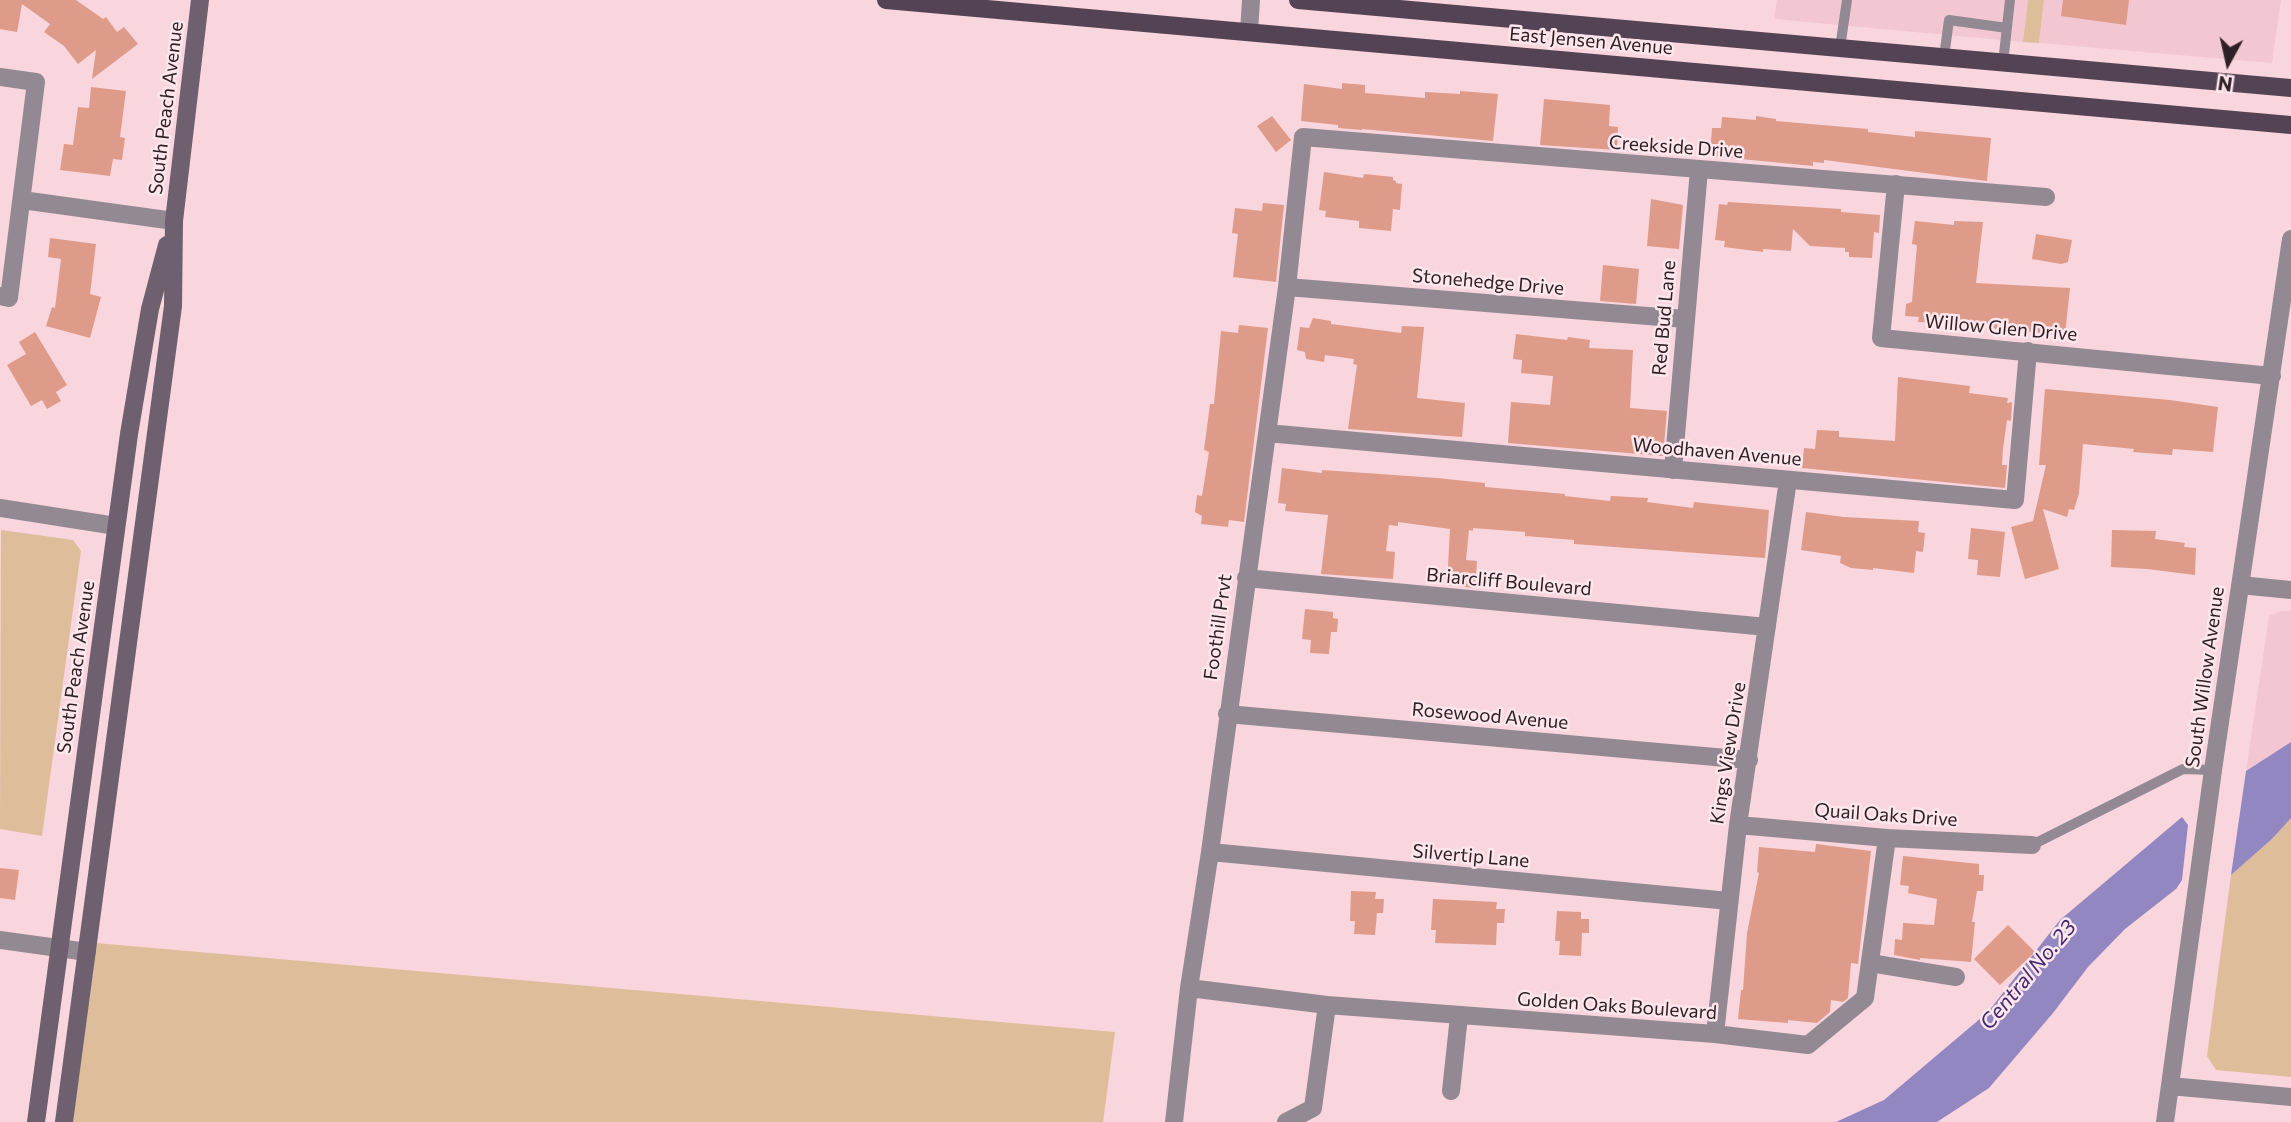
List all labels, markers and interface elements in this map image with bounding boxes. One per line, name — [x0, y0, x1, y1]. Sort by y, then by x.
street label: South Peach Avenue — [144, 20, 188, 196]
street label: East Jensen Avenue — [1508, 22, 1674, 60]
north arrow — [2193, 28, 2263, 98]
text: N — [2216, 72, 2234, 97]
street label: Creekside Drive — [1608, 131, 1744, 163]
street label: Red Bud Lane — [1648, 259, 1680, 377]
street label: Stonehedge Drive — [1411, 264, 1565, 300]
street label: Willow Glen Drive — [1924, 310, 2078, 346]
street label: Woodhaven Avenue — [1632, 433, 1802, 471]
street label: Briarcliff Boulevard — [1425, 563, 1593, 601]
street label: Foothill Prvt — [1199, 572, 1237, 682]
street label: South Peach Avenue — [53, 579, 99, 755]
street label: South Willow Avenue — [2181, 585, 2229, 769]
street label: Kings View Drive — [1706, 680, 1750, 826]
street label: Rosewood Avenue — [1411, 698, 1569, 734]
street label: Quail Oaks Drive — [1814, 799, 1958, 831]
street label: Silvertip Lane — [1412, 840, 1530, 872]
water label: Central No. 23 — [1975, 915, 2081, 1035]
street label: Golden Oaks Boulevard — [1516, 988, 1718, 1024]

